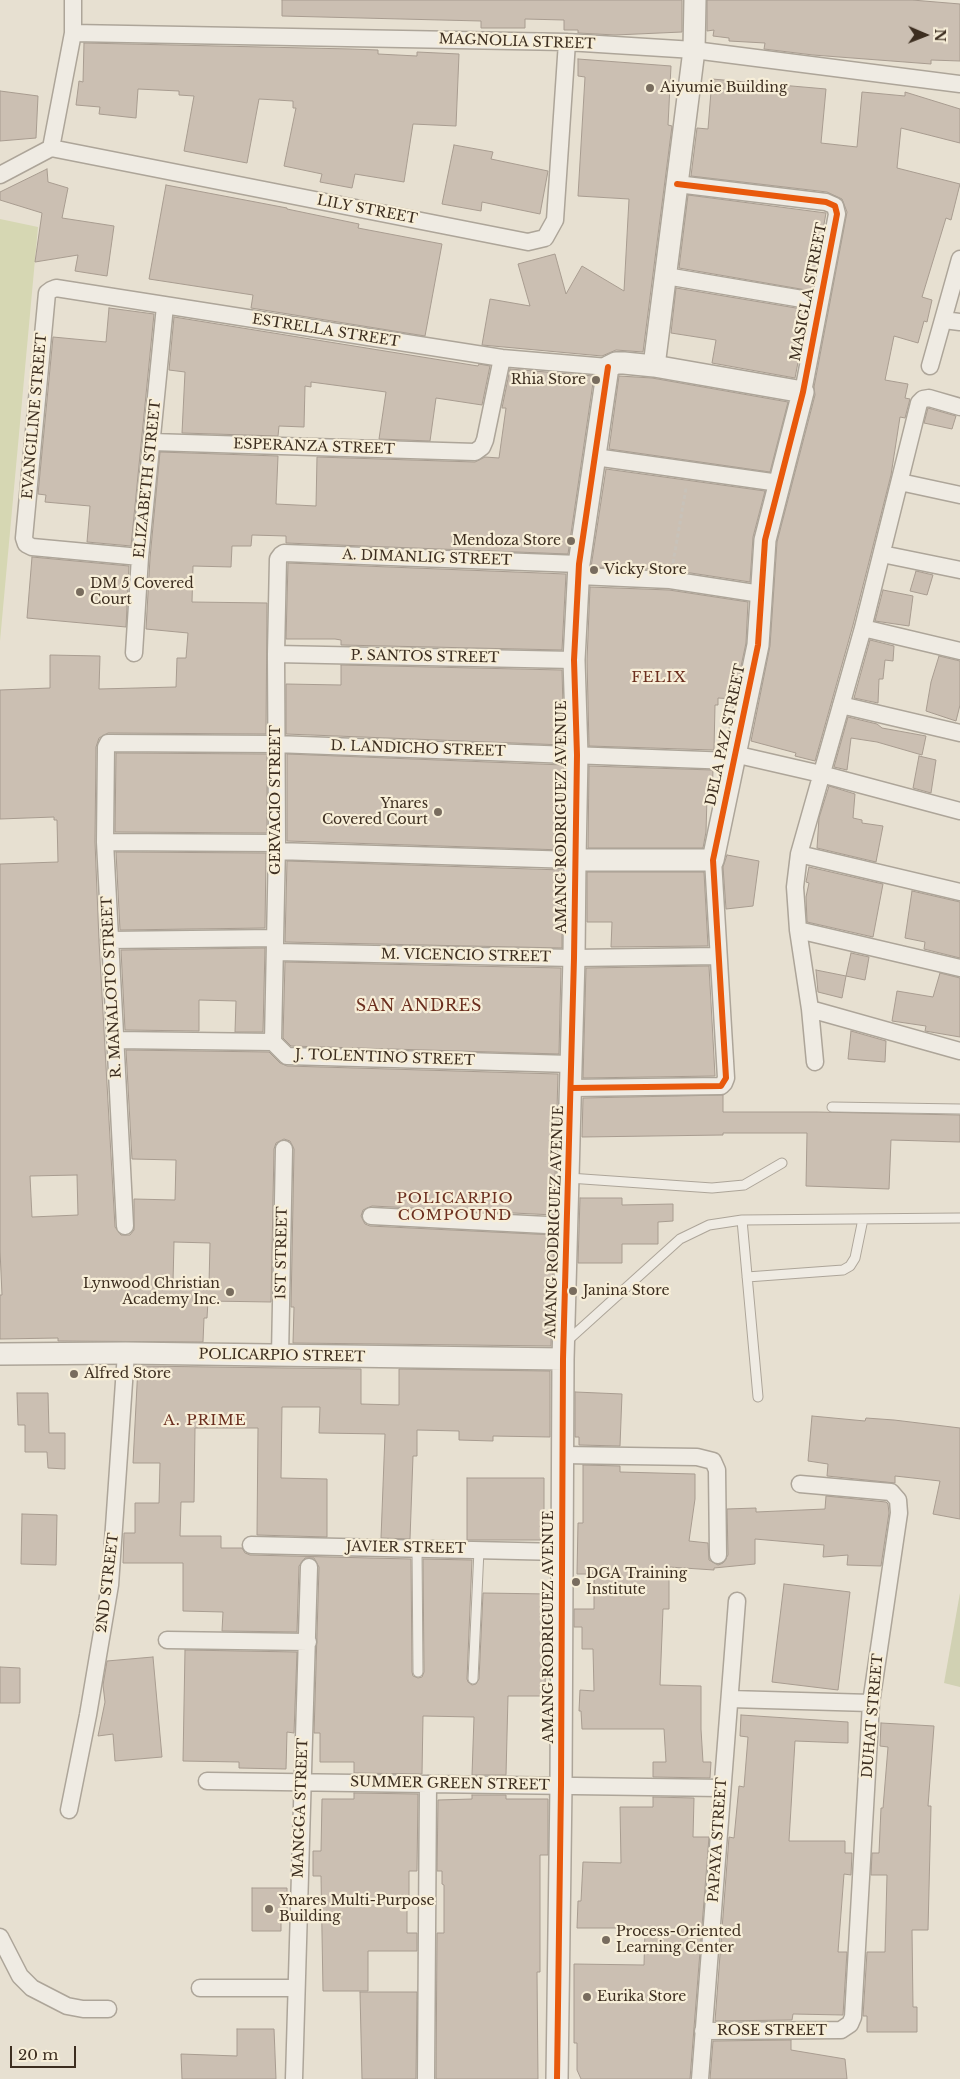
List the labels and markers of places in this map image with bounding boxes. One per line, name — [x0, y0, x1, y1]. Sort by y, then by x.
place label: Aiyumie Building — [660, 80, 787, 96]
marker: Aiyumie Building — [644, 82, 656, 94]
place label: Rhia Store — [511, 372, 586, 388]
marker: Rhia Store — [590, 374, 602, 386]
place label: Mendoza Store — [452, 533, 561, 549]
marker: Mendoza Store — [565, 535, 577, 547]
place label: Vicky Store — [604, 562, 687, 578]
marker: Vicky Store — [588, 564, 600, 576]
place label: DM 5 Covered Court — [90, 576, 194, 608]
marker: DM 5 Covered Court — [74, 586, 86, 598]
place label: Ynares Covered Court — [322, 796, 428, 829]
marker: Ynares Covered Court — [432, 806, 444, 818]
place label: Lynwood Christian Academy Inc. — [83, 1276, 220, 1308]
place label: Janina Store — [583, 1283, 670, 1299]
marker: Janina Store — [567, 1285, 579, 1297]
marker: Lynwood Christian Academy Inc. — [224, 1286, 236, 1298]
place label: Alfred Store — [84, 1366, 171, 1382]
marker: Alfred Store — [68, 1368, 80, 1380]
place label: DGA Training Institute — [586, 1566, 687, 1598]
marker: DGA Training Institute — [570, 1576, 582, 1588]
place label: Ynares Multi-Purpose Building — [279, 1893, 435, 1925]
marker: Ynares Multi-Purpose Building — [263, 1903, 275, 1915]
place label: Process-Oriented Learning Center — [616, 1924, 741, 1956]
marker: Process-Oriented Learning Center — [600, 1934, 612, 1946]
place label: Eurika Store — [597, 1989, 686, 2005]
marker: Eurika Store — [581, 1991, 593, 2003]

